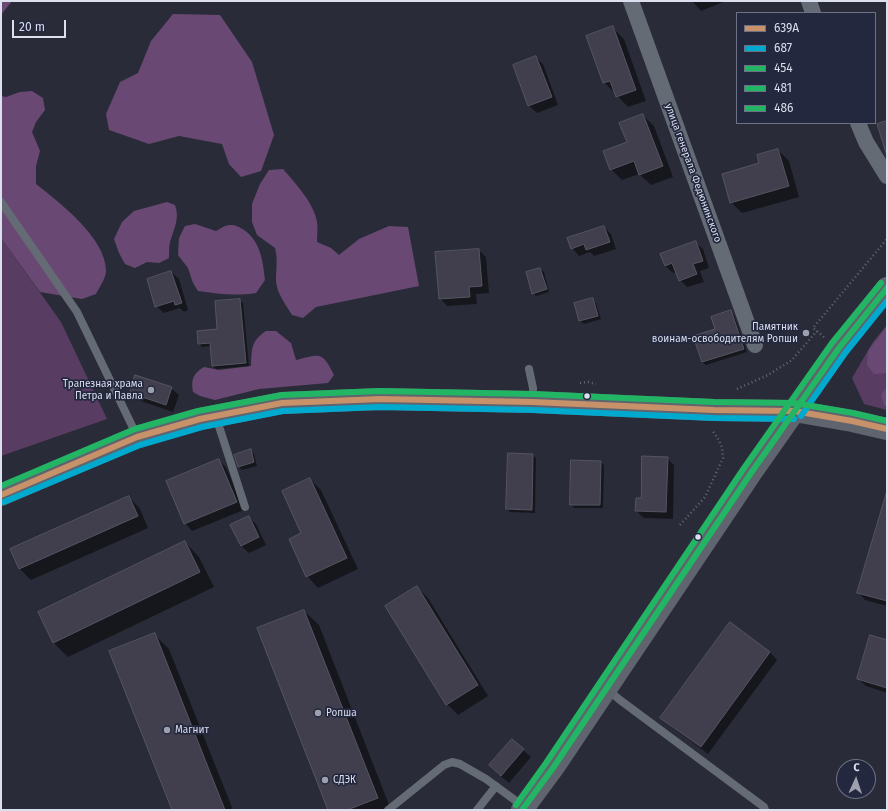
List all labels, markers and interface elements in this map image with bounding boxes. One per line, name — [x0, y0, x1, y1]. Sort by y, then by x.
scale bar — [14, 12, 68, 38]
legend — [736, 12, 876, 124]
text: 20 m — [19, 20, 45, 34]
text: 639А — [774, 21, 799, 35]
text: 687 — [774, 41, 792, 55]
text: 454 — [774, 61, 793, 75]
text: 481 — [774, 81, 792, 95]
text: 486 — [774, 101, 793, 115]
street label: улица генерала Федюнинского — [662, 102, 724, 244]
place label: Памятник воинам-освободителям Ропши — [652, 321, 798, 344]
marker: Памятник воинам-освободителям Ропши — [801, 328, 811, 338]
place label: Трапезная храма Петра и Павла — [63, 378, 143, 402]
marker: Трапезная храма Петра и Павла — [146, 385, 156, 395]
unlabelled marker — [582, 391, 592, 401]
unlabelled marker — [693, 532, 703, 542]
place label: Ропша — [326, 707, 357, 719]
marker: Ропша — [313, 708, 323, 718]
place label: Магнит — [175, 724, 209, 736]
marker: Магнит — [162, 725, 172, 735]
north arrow — [836, 759, 876, 799]
text: С — [853, 761, 860, 774]
place label: СДЭК — [333, 774, 356, 786]
marker: СДЭК — [320, 775, 330, 785]

